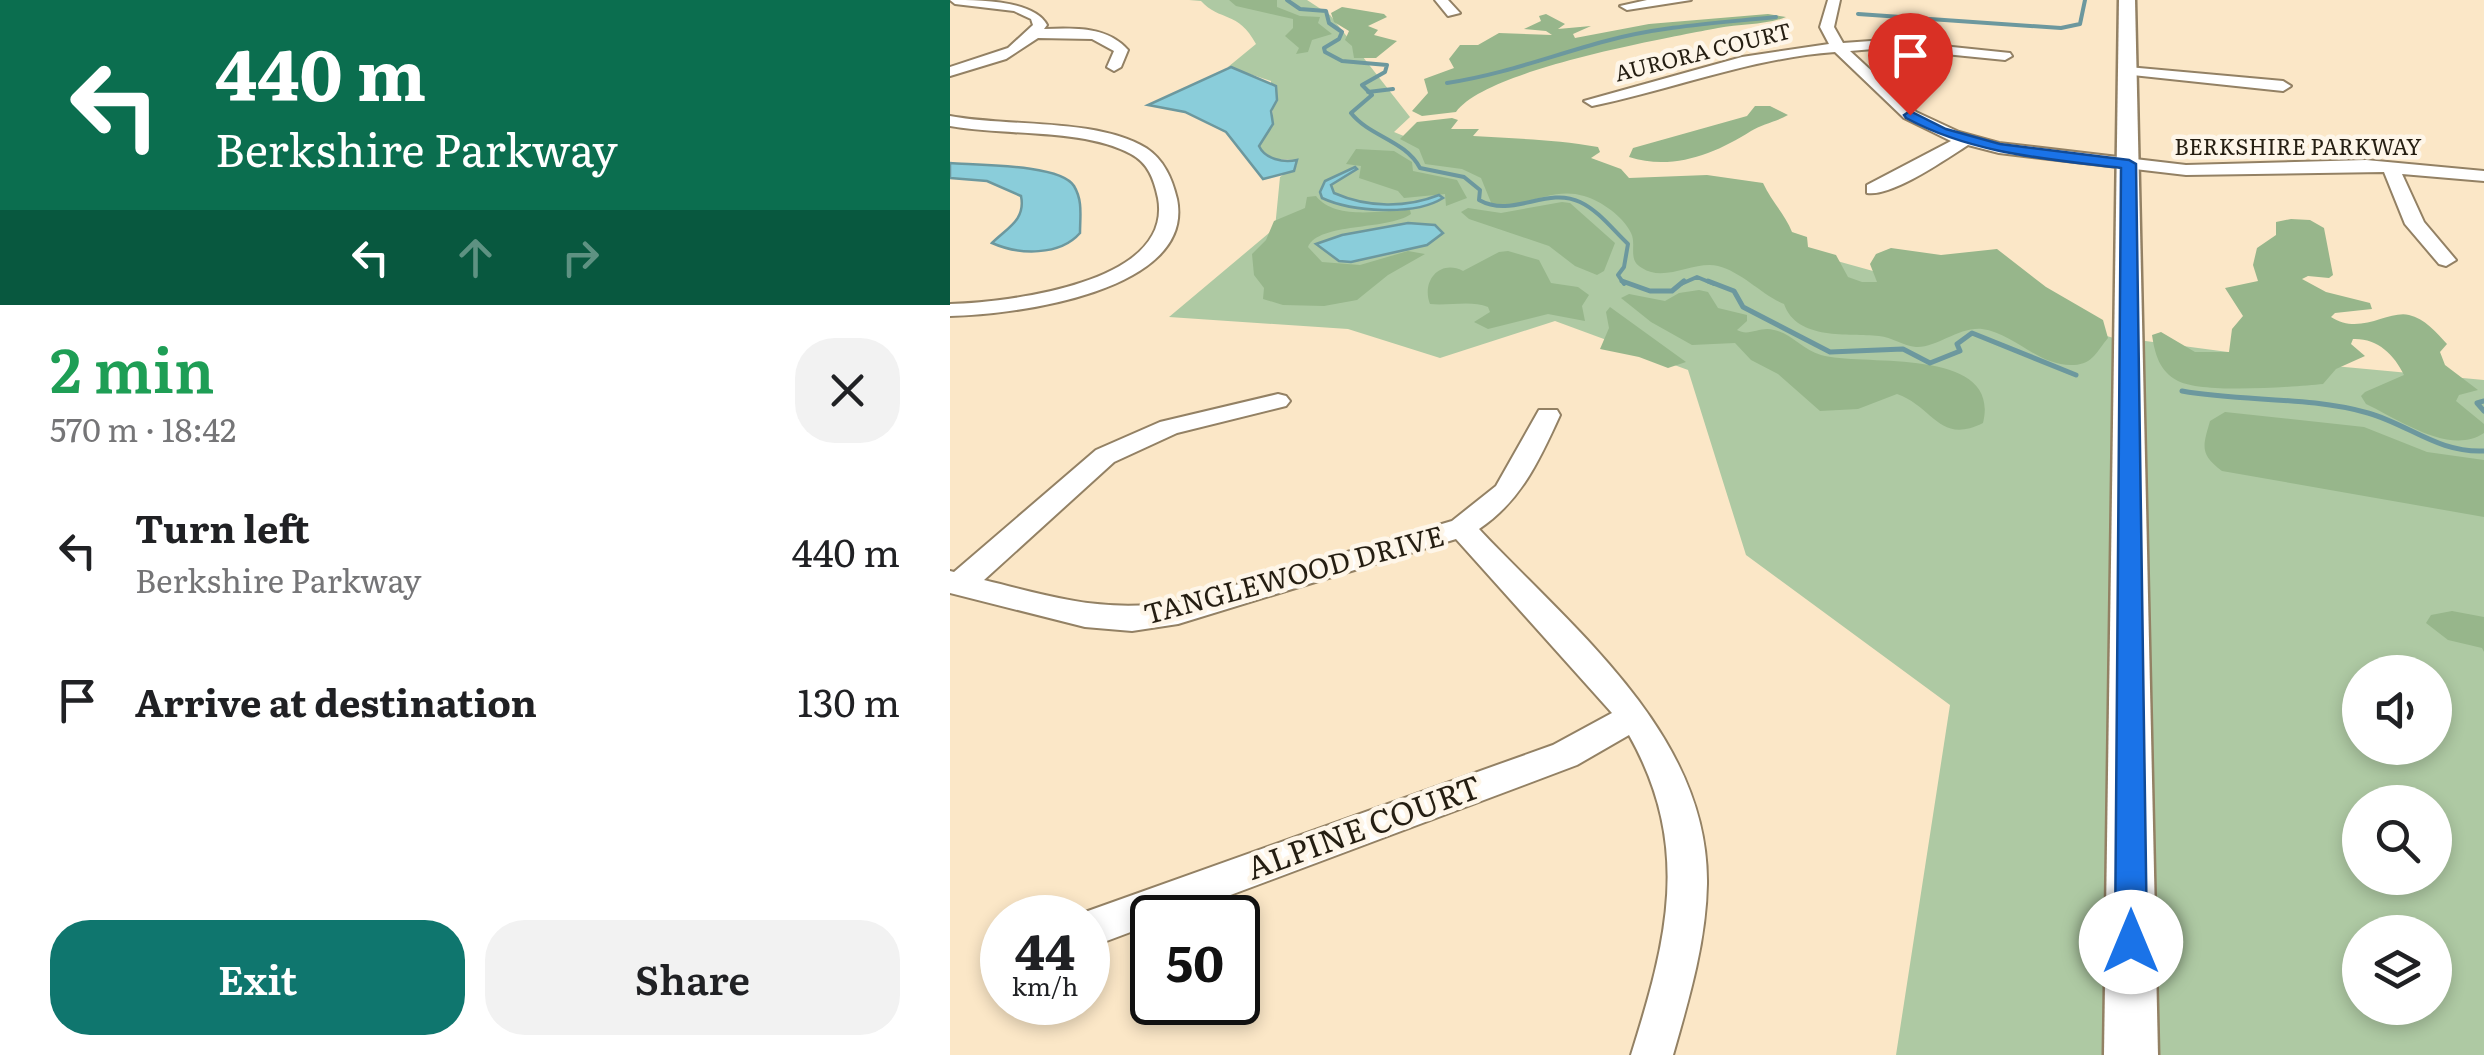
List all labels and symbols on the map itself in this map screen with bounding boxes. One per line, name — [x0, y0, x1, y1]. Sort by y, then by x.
street label: AURORA COURT — [1611, 13, 1794, 88]
pin — [1868, 13, 1953, 116]
street label: BERKSHIRE PARKWAY — [2174, 129, 2422, 162]
street label: TANGLEWOOD DRIVE — [1139, 513, 1448, 633]
street label: ALPINE COURT — [1239, 761, 1487, 890]
position arrow — [2079, 890, 2183, 994]
speed limit sign: 50 — [1130, 895, 1260, 1025]

